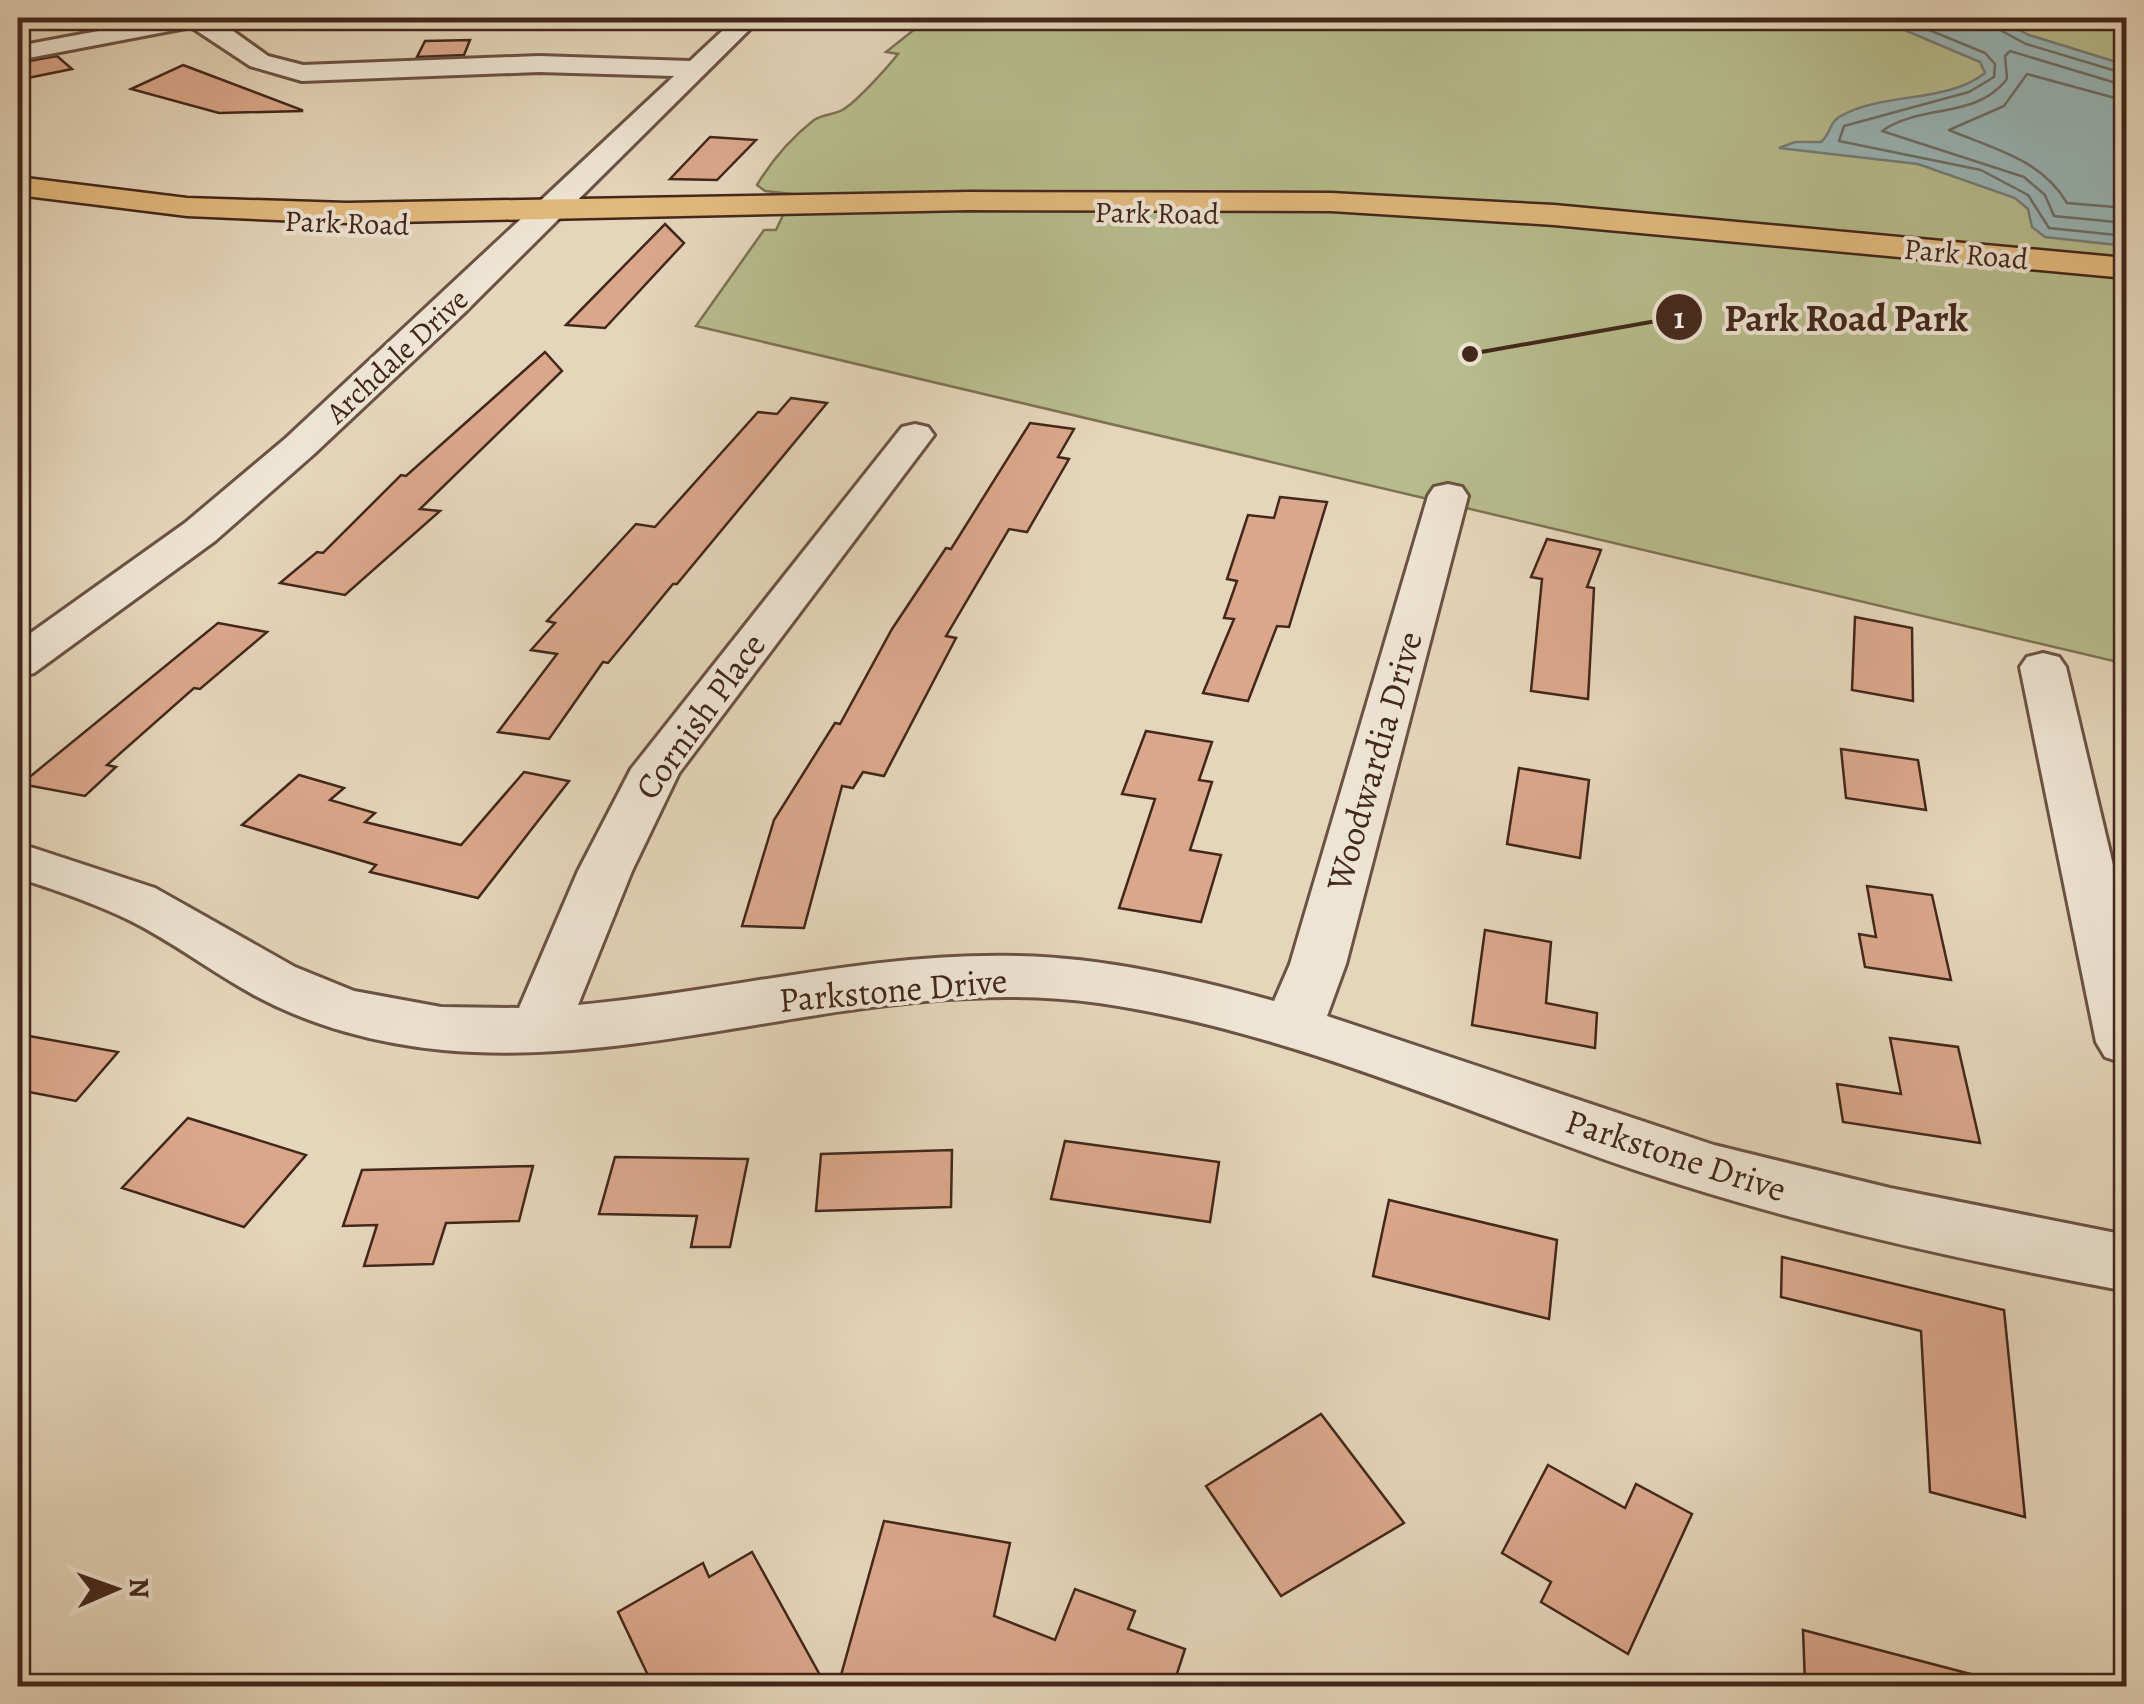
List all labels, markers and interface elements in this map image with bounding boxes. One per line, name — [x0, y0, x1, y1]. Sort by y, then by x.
street label: Park Road — [1094, 192, 1221, 234]
street label: Park Road — [284, 201, 411, 245]
street label: Park Road — [1902, 229, 2031, 279]
street label: Archdale Drive — [316, 280, 477, 433]
callout: Park Road Park — [1654, 283, 1987, 351]
text: Park Road Park — [1724, 292, 1968, 344]
text: 1 — [1674, 298, 1685, 338]
street label: Cornish Place — [623, 623, 777, 809]
street label: Woodwardia Drive — [1314, 626, 1434, 897]
street label: Parkstone Drive — [777, 956, 1009, 1024]
street label: Parkstone Drive — [1560, 1097, 1792, 1213]
north arrow — [65, 1539, 165, 1639]
text: N — [120, 1577, 158, 1599]

